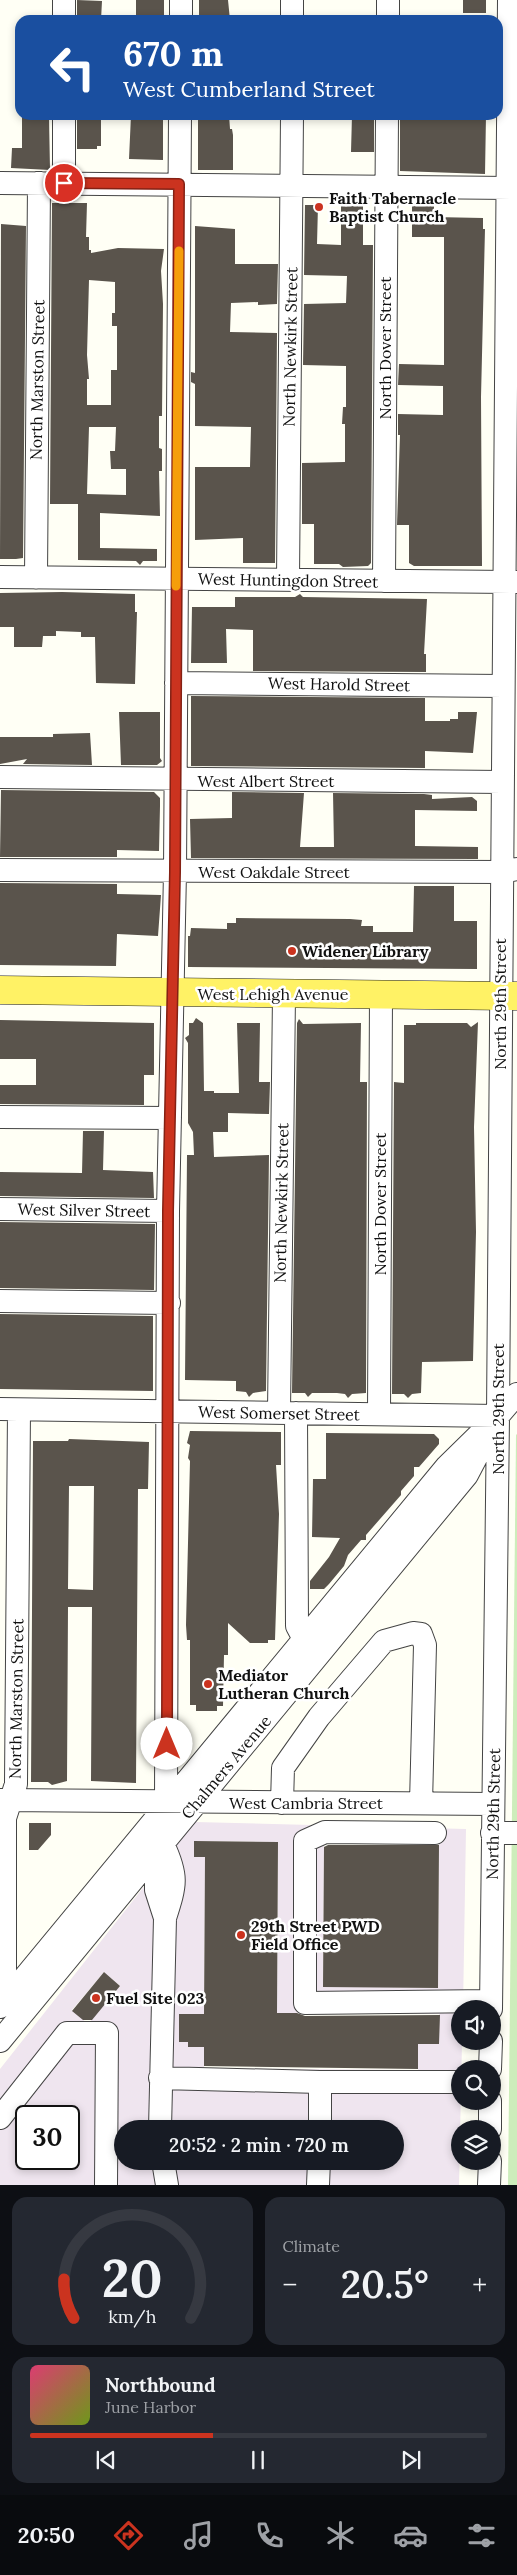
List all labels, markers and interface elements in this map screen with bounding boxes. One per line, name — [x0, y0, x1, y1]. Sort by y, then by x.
text: 670 m — [123, 31, 223, 76]
icon: left — [40, 35, 105, 100]
text: West Cumberland Street — [123, 75, 375, 103]
pin — [43, 162, 85, 204]
icon: arrive — [50, 169, 78, 197]
place label: Faith Tabernacle Baptist Church — [329, 188, 456, 226]
marker: Faith Tabernacle Baptist Church — [313, 201, 325, 213]
street label: North Newkirk Street — [279, 266, 301, 427]
street label: North Dover Street — [375, 276, 395, 419]
street label: North Marston Street — [26, 299, 48, 460]
street label: West Huntingdon Street — [198, 568, 379, 592]
street label: West Harold Street — [268, 673, 411, 695]
street label: West Albert Street — [198, 771, 335, 791]
street label: West Oakdale Street — [198, 862, 351, 882]
street label: North 29th Street — [490, 937, 510, 1070]
place label: Widener Library — [302, 941, 429, 961]
marker: Widener Library — [286, 945, 298, 957]
street label: West Lehigh Avenue — [197, 984, 349, 1004]
street label: North Newkirk Street — [270, 1122, 292, 1283]
street label: North Dover Street — [370, 1132, 390, 1275]
street label: West Silver Street — [17, 1199, 151, 1221]
street label: North 29th Street — [488, 1342, 508, 1475]
street label: West Somerset Street — [198, 1402, 361, 1424]
street label: North Marston Street — [5, 1618, 27, 1779]
place label: Mediator Lutheran Church — [218, 1665, 349, 1703]
marker: Mediator Lutheran Church — [202, 1678, 214, 1690]
street label: Chalmers Avenue — [177, 1711, 275, 1823]
position arrow — [140, 1717, 192, 1769]
street label: North 29th Street — [482, 1747, 504, 1880]
street label: West Cambria Street — [229, 1793, 384, 1813]
place label: 29th Street PWD Field Office — [251, 1916, 380, 1954]
marker: 29th Street PWD Field Office — [235, 1929, 247, 1941]
place label: Fuel Site 023 — [106, 1988, 204, 2008]
marker: Fuel Site 023 — [90, 1992, 102, 2004]
map controls — [451, 2000, 501, 2170]
button: sound — [451, 2000, 501, 2050]
button: search — [451, 2060, 501, 2110]
speed limit sign: 30 — [15, 2105, 80, 2170]
button: layers — [451, 2120, 501, 2170]
text: 20:52 · 2 min · 720 m — [169, 2133, 349, 2157]
text: Climate — [283, 2236, 340, 2256]
text: 20 — [102, 2245, 163, 2311]
text: 20.5° — [341, 2260, 429, 2308]
text: − — [283, 2267, 297, 2303]
text: + — [472, 2267, 487, 2303]
text: km/h — [108, 2305, 157, 2328]
text: Northbound — [105, 2373, 216, 2397]
text: June Harbor — [105, 2397, 196, 2417]
icon: previous — [92, 2446, 120, 2474]
icon: pause — [244, 2446, 272, 2474]
icon: next — [397, 2446, 425, 2474]
icon: directions — [111, 2518, 146, 2553]
icon: music — [181, 2518, 216, 2553]
icon: phone — [252, 2518, 287, 2553]
icon: climate — [323, 2518, 358, 2553]
icon: car — [393, 2518, 428, 2553]
icon: filters — [464, 2518, 499, 2553]
text: 20:50 — [18, 2521, 75, 2549]

